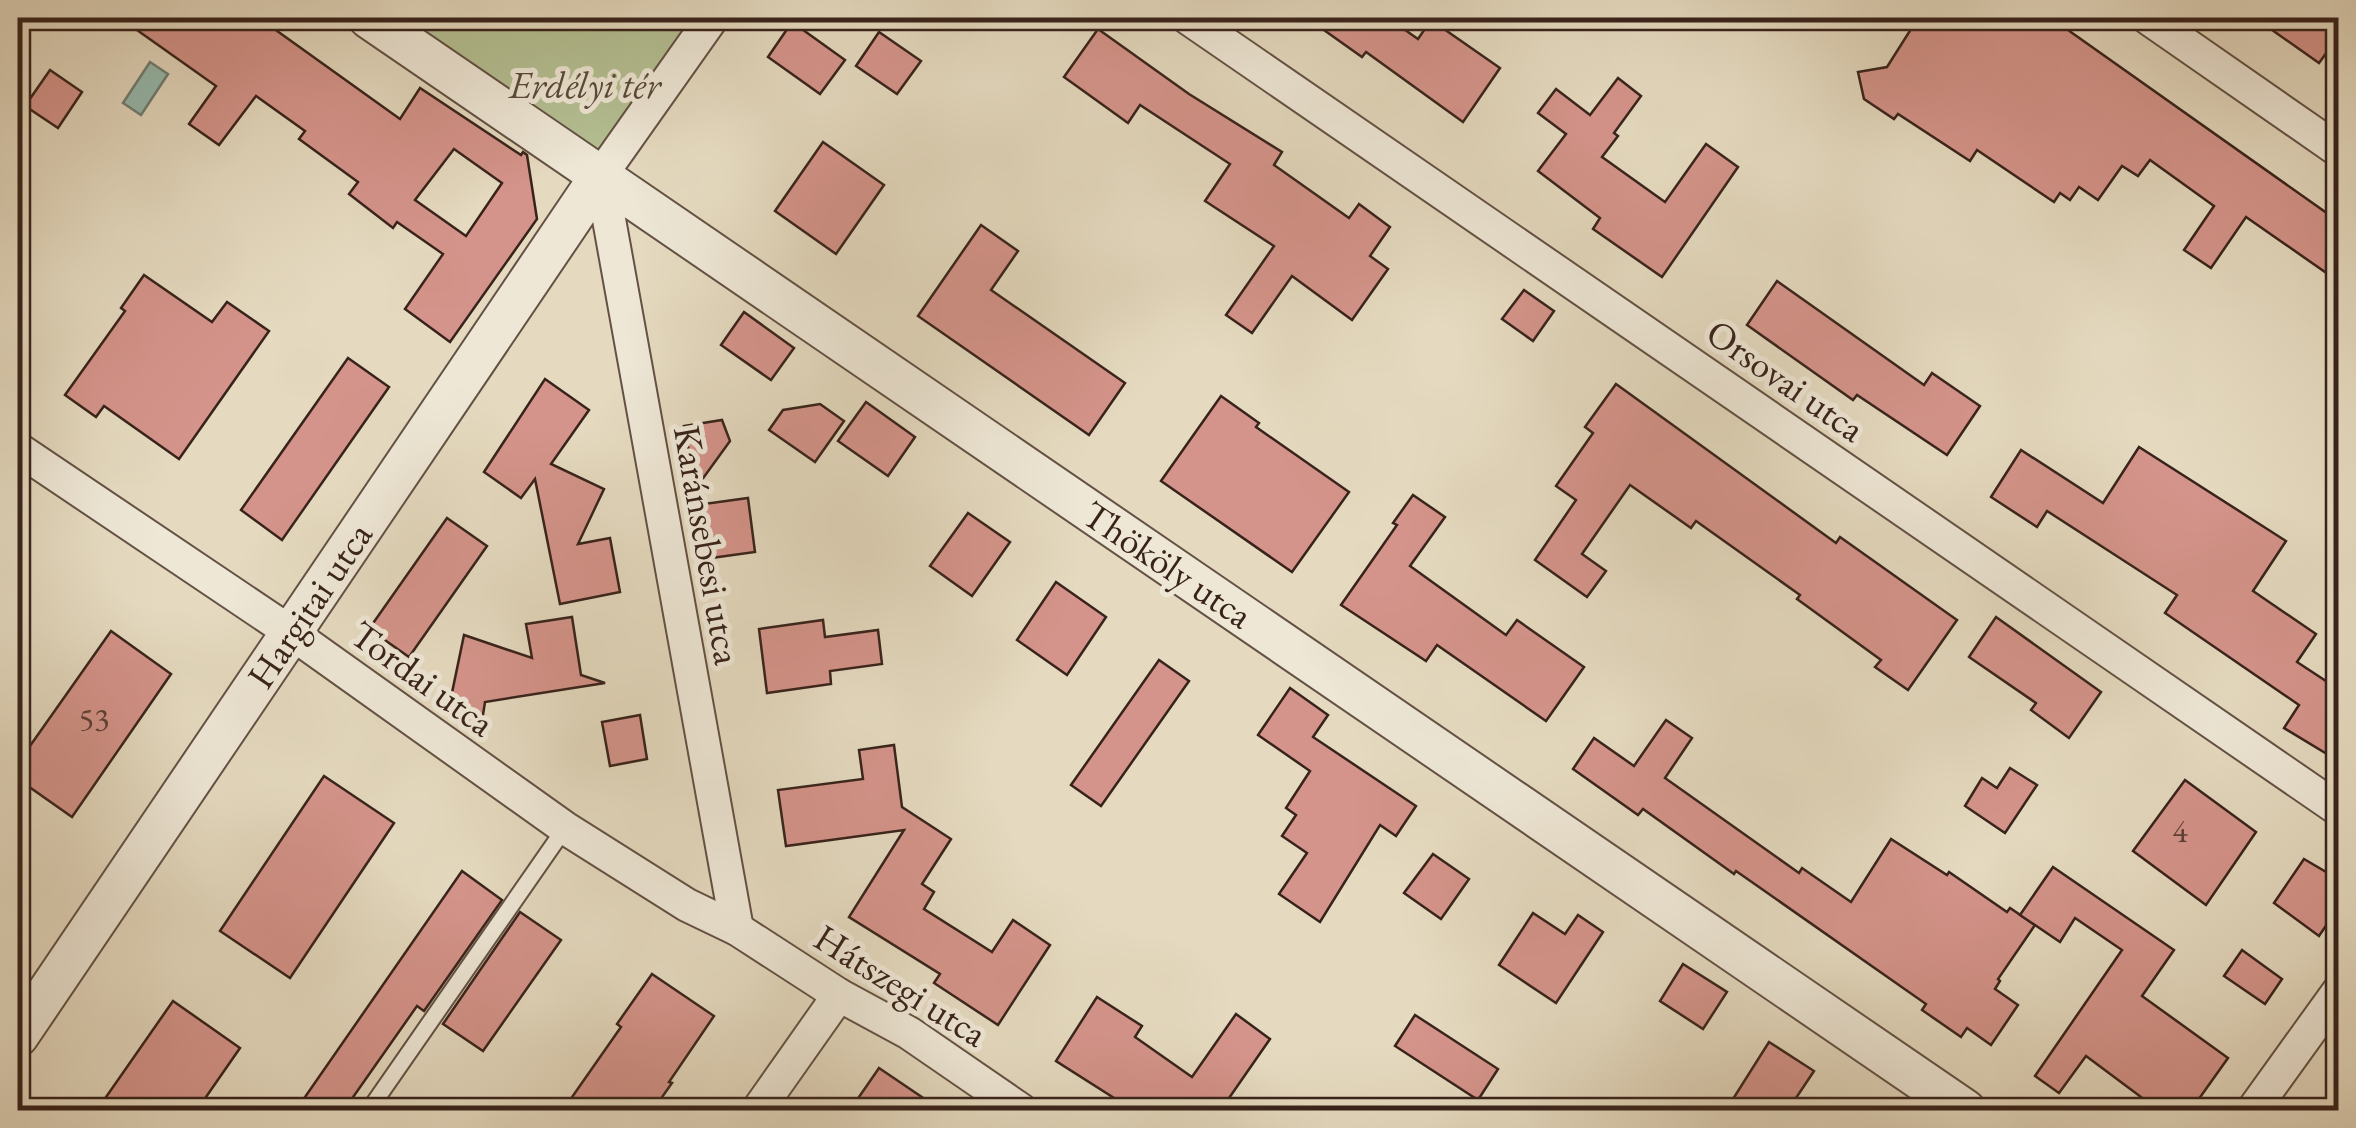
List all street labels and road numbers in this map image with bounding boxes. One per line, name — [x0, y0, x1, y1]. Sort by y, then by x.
street label: Orsovai utca — [1697, 308, 1875, 453]
street label: Karánsebesi utca — [663, 422, 753, 669]
street label: Thököly utca — [1074, 489, 1263, 639]
street label: Hargitai utca — [235, 512, 383, 698]
street label: Tordai utca — [341, 609, 505, 747]
street label: Hátszegi utca — [805, 913, 997, 1058]

